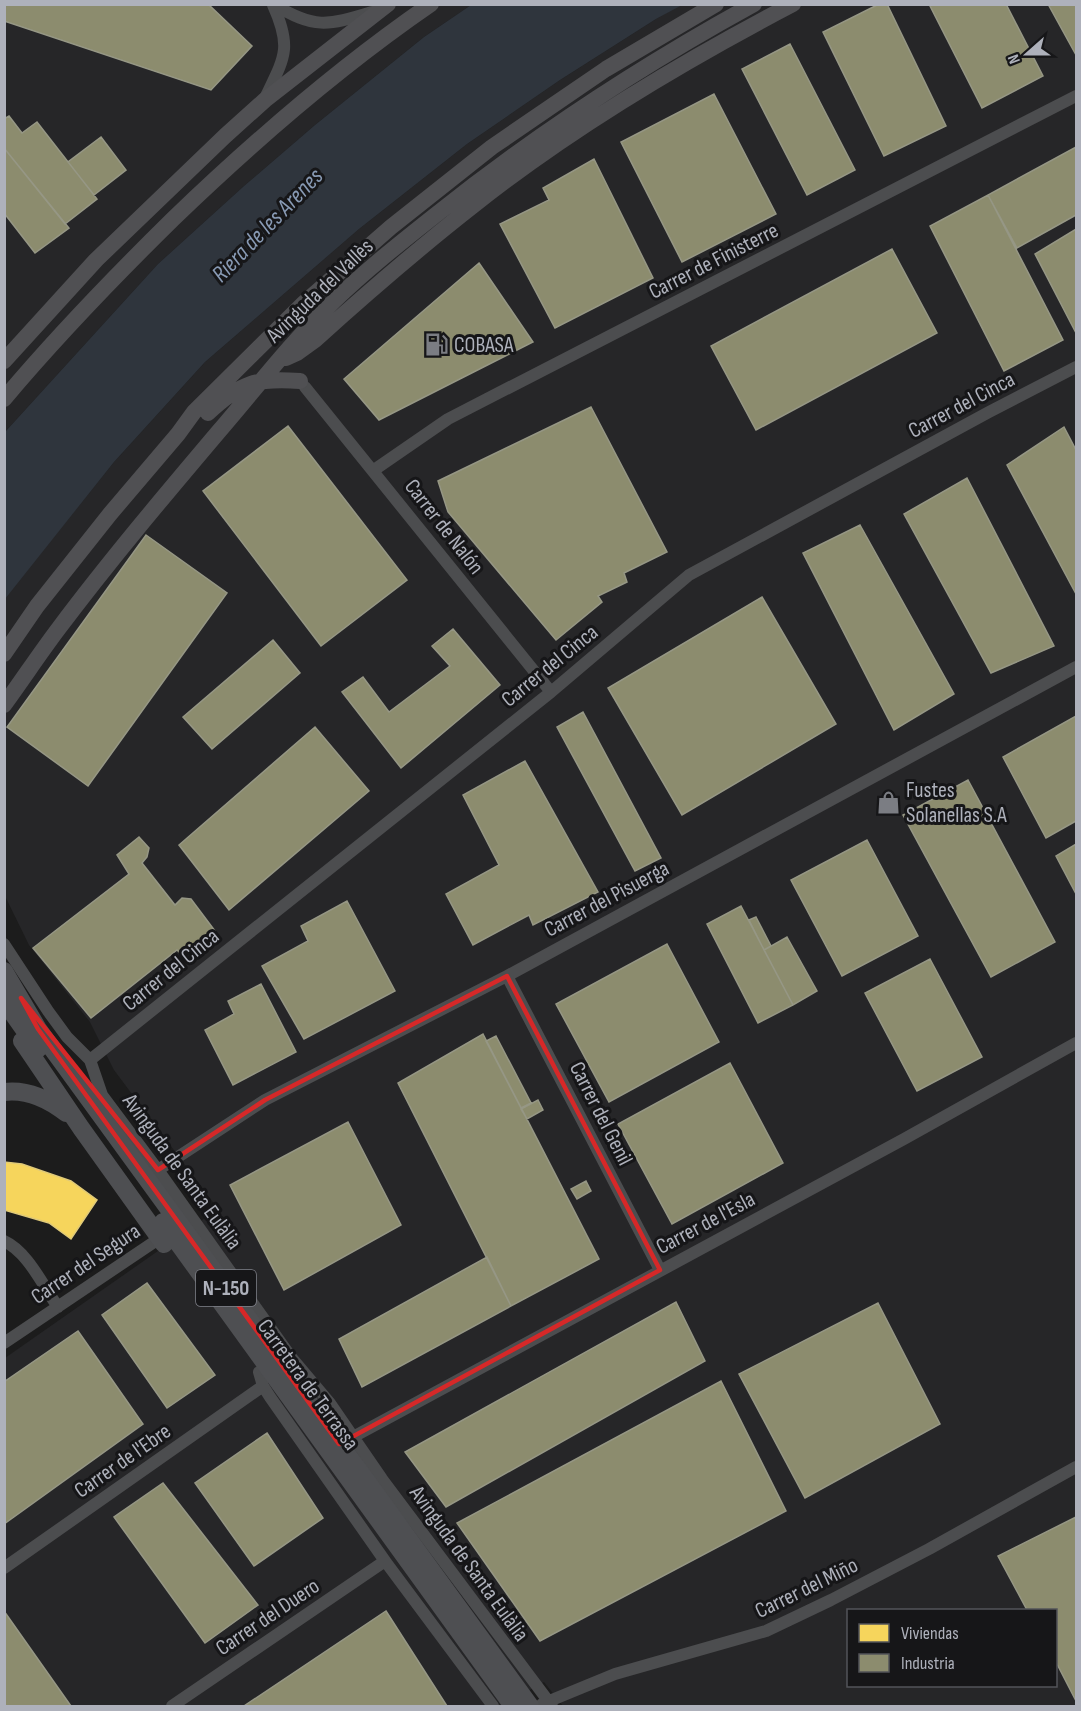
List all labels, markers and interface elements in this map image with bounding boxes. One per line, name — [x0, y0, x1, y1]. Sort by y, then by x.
north arrow — [997, 24, 1057, 84]
text: N — [1004, 51, 1025, 66]
water label: Riera de les Arenes — [206, 162, 329, 288]
street label: Carrer de Finisterre — [644, 217, 783, 306]
street label: Avinguda del Vallès — [260, 233, 379, 350]
fuel station icon: COBASA — [423, 331, 449, 357]
place label: COBASA — [454, 332, 514, 359]
street label: Carrer del Cinca — [904, 366, 1019, 445]
street label: Carrer de Nalón — [398, 474, 489, 580]
street label: Carrer del Cinca — [496, 619, 604, 713]
place label: Fustes Solanellas S.A — [906, 777, 1007, 829]
shop icon: Fustes Solanellas S.A — [875, 789, 901, 815]
street label: Carrer del Pisuerga — [540, 855, 674, 943]
street label: Carrer del Cinca — [117, 923, 225, 1017]
street label: Carrer del Genil — [563, 1057, 638, 1170]
street label: Avinguda de Santa Eulàlia — [116, 1088, 247, 1255]
street label: Carrer de l'Esla — [652, 1186, 760, 1261]
street label: Carrer del Segura — [26, 1218, 146, 1311]
road number: N-150 — [196, 1270, 256, 1306]
street label: Carretera de Terrassa — [251, 1314, 364, 1456]
street label: Carrer de l'Ebre — [69, 1418, 176, 1504]
street label: Avinguda de Santa Eulàlia — [403, 1480, 534, 1647]
street label: Carrer del Miño — [751, 1552, 862, 1625]
street label: Carrer del Duero — [211, 1573, 325, 1662]
legend — [847, 1609, 1057, 1687]
text: Viviendas — [901, 1623, 959, 1644]
text: Industria — [901, 1653, 955, 1674]

